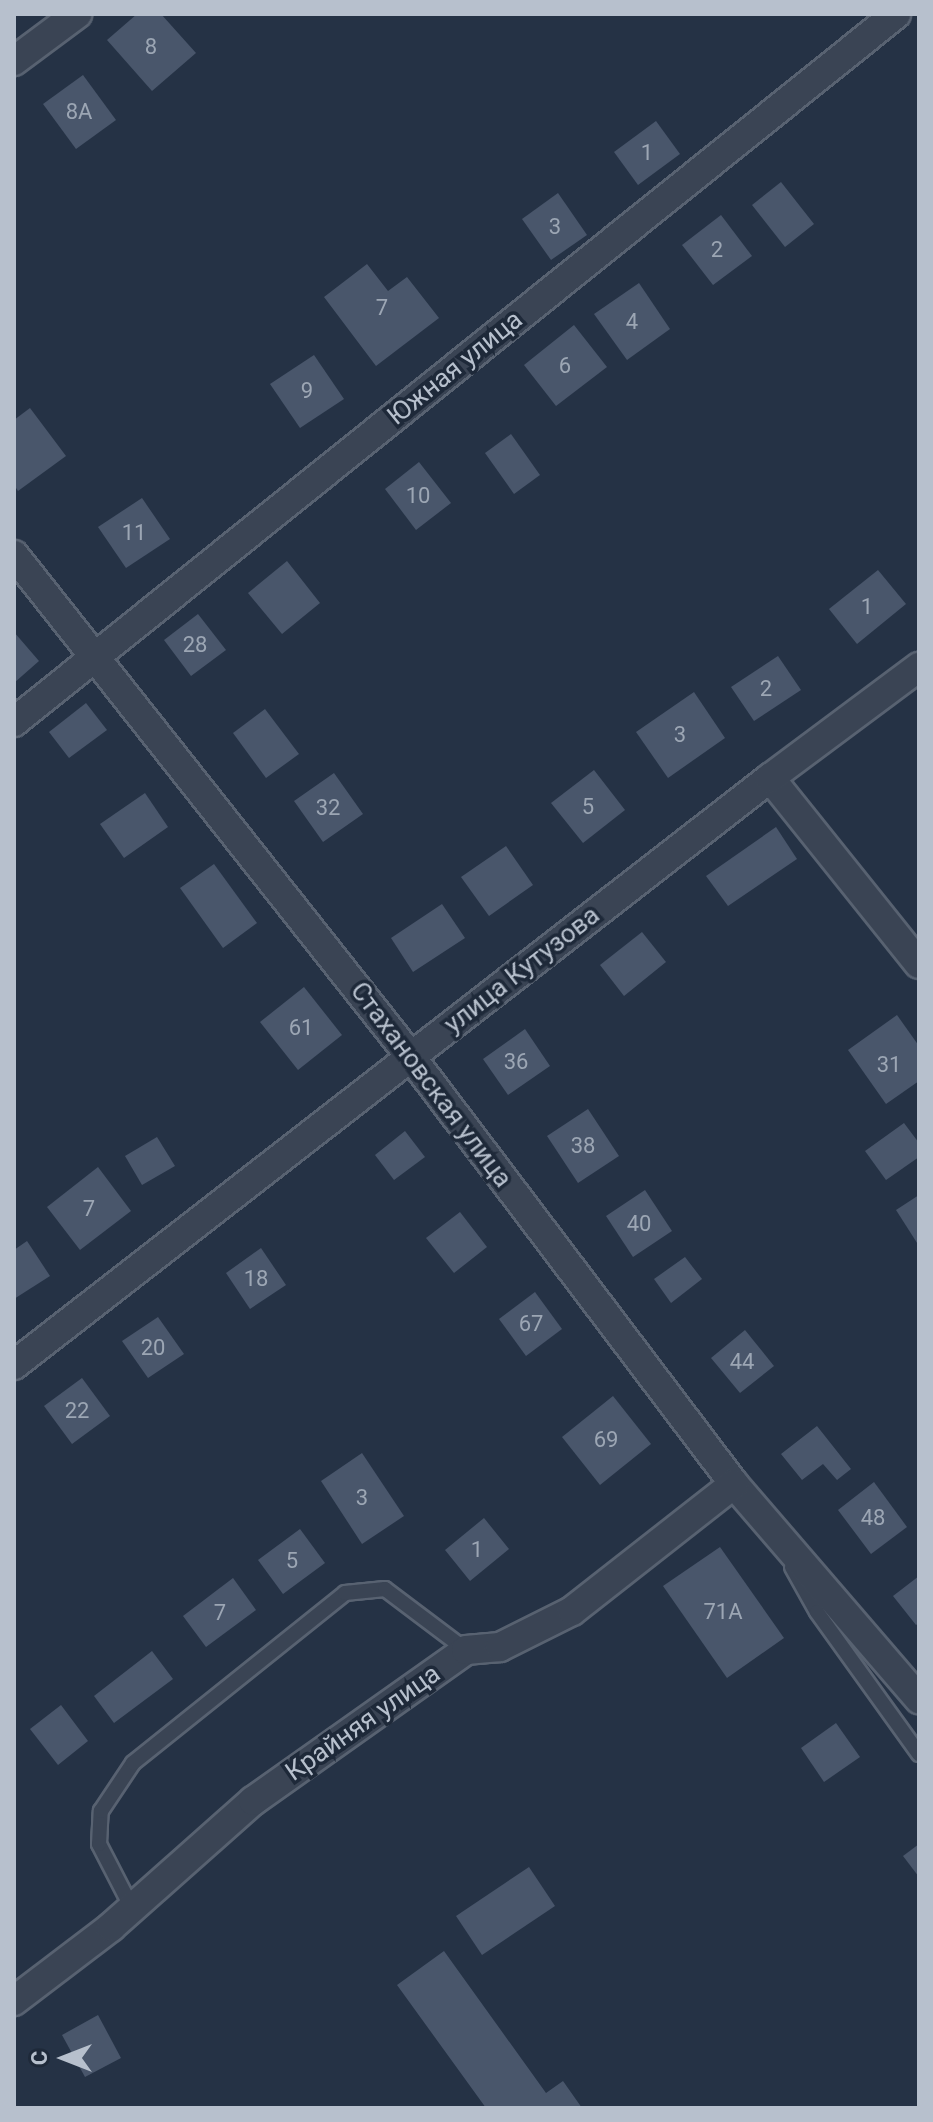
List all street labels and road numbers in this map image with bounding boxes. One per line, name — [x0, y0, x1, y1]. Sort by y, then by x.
street label: Южная улица — [381, 304, 529, 432]
street label: улица Кутузова — [438, 900, 606, 1040]
street label: Стахановская улица — [344, 976, 518, 1194]
street label: Крайняя улица — [280, 1658, 446, 1788]

